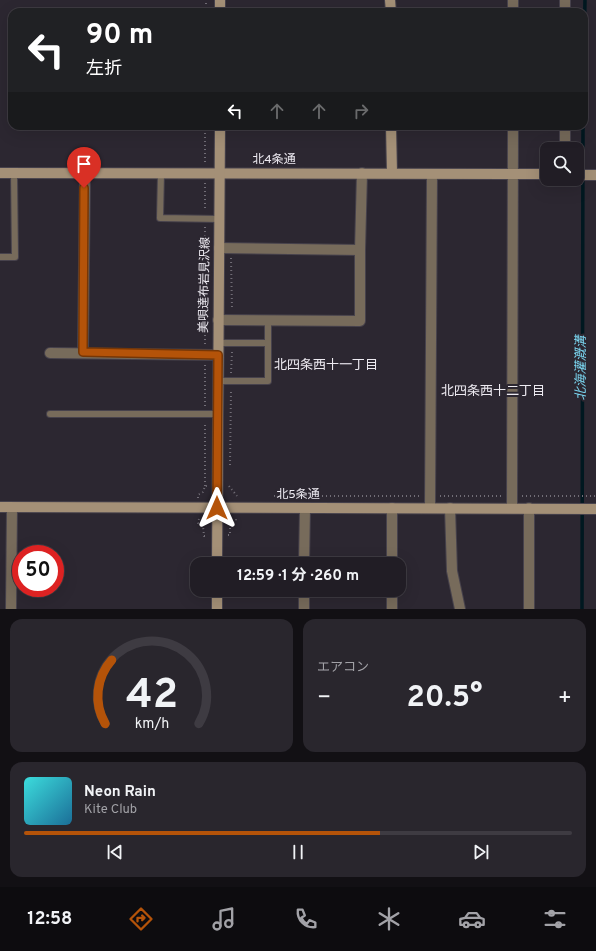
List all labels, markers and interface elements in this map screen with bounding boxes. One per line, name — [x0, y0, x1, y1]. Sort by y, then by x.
text: 90 m — [86, 18, 153, 54]
icon: left — [20, 24, 72, 76]
text: 左折 — [86, 58, 122, 81]
icon: left — [224, 100, 246, 122]
icon: ahead — [266, 100, 288, 122]
icon: ahead — [308, 100, 330, 122]
icon: right — [350, 100, 372, 122]
map controls — [540, 142, 584, 186]
button: search — [540, 142, 584, 186]
pin — [67, 147, 101, 188]
street label: 北4条通 — [252, 152, 296, 168]
icon: arrive — [73, 153, 95, 175]
street label: 美唄達布岩見沢線 — [196, 237, 214, 333]
water label: 北海灌漑溝 — [574, 334, 590, 401]
district label: 北四条西十一丁目 — [274, 357, 378, 374]
district label: 北四条西十二丁目 — [441, 383, 545, 400]
position arrow — [196, 487, 238, 529]
street label: 北5条通 — [276, 487, 320, 503]
speed limit sign: 50 — [12, 545, 64, 597]
text: 12:59 · 1 分 · 260 m — [237, 567, 359, 586]
text: エアコン — [317, 660, 369, 676]
text: 42 — [125, 669, 178, 722]
text: 20.5° — [406, 680, 483, 717]
text: − — [317, 685, 331, 712]
text: + — [558, 685, 572, 712]
text: km/h — [134, 714, 169, 732]
text: Neon Rain — [84, 783, 156, 802]
text: Kite Club — [84, 802, 137, 818]
icon: previous — [104, 841, 126, 863]
icon: pause — [287, 841, 309, 863]
icon: next — [470, 841, 492, 863]
icon: directions — [127, 905, 155, 933]
icon: music — [210, 905, 238, 933]
icon: phone — [292, 905, 320, 933]
icon: climate — [375, 905, 403, 933]
icon: car — [458, 905, 486, 933]
icon: filters — [541, 905, 569, 933]
text: 12:58 — [27, 908, 72, 931]

